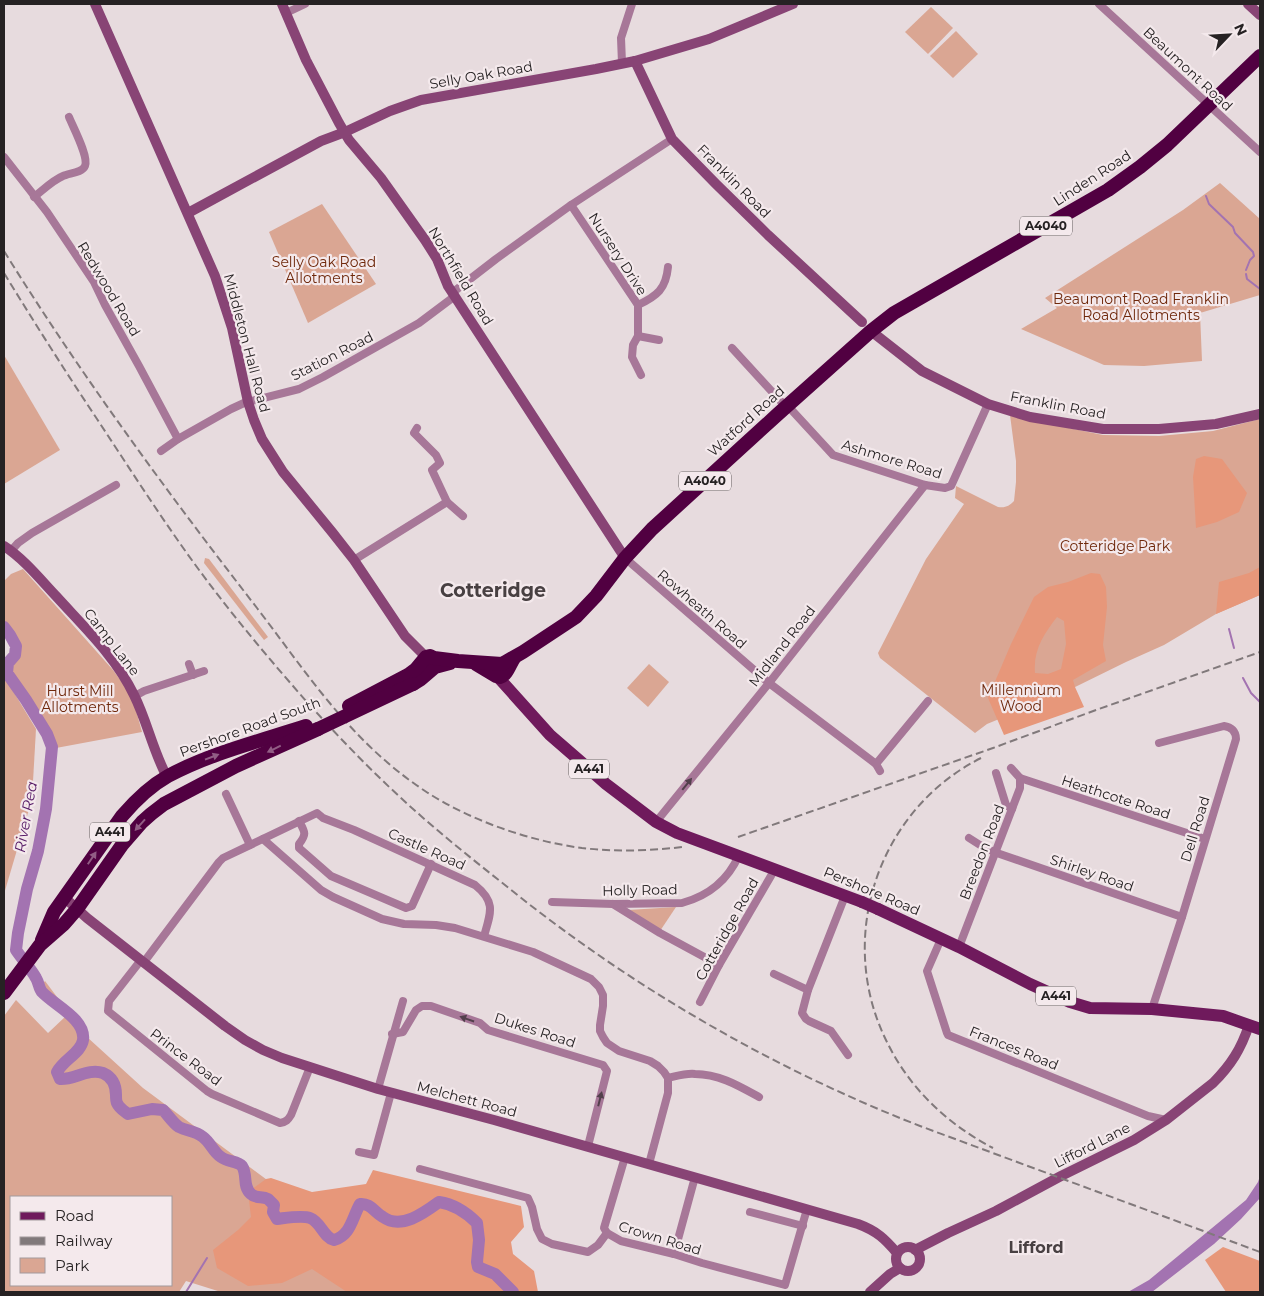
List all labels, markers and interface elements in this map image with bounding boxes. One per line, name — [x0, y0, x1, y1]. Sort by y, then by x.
north arrow — [1204, 10, 1254, 60]
text: N — [1230, 21, 1251, 38]
street label: Beaumont Road — [1140, 23, 1236, 115]
street label: Selly Oak Road — [428, 57, 534, 93]
street label: Franklin Road — [693, 140, 775, 222]
street label: Linden Road — [1050, 146, 1134, 210]
street label: Nursery Drive — [585, 209, 651, 299]
road number: A4040 — [1020, 217, 1072, 236]
street label: Northfield Road — [425, 224, 497, 328]
street label: Redwood Road — [74, 238, 144, 340]
park label: Selly Oak Road Allotments — [272, 253, 376, 287]
street label: Middleton Hall Road — [220, 272, 274, 414]
park label: Beaumont Road Franklin Road Allotments — [1053, 290, 1229, 324]
street label: Station Road — [288, 327, 376, 385]
street label: Watford Road — [704, 382, 788, 460]
street label: Franklin Road — [1009, 387, 1107, 423]
street label: Ashmore Road — [840, 435, 944, 483]
road number: A4040 — [679, 472, 731, 491]
park label: Cotteridge Park — [1060, 537, 1171, 555]
street label: Rowheath Road — [654, 565, 750, 653]
district label: Cotteridge — [440, 579, 546, 602]
street label: Midland Road — [745, 602, 819, 690]
street label: Camp Lane — [80, 605, 144, 679]
park label: Millennium Wood — [981, 681, 1061, 715]
park label: Hurst Mill Allotments — [41, 682, 119, 716]
street label: Pershore Road South — [177, 693, 323, 761]
one-way arrow — [267, 745, 281, 753]
one-way arrow — [204, 753, 219, 760]
road number: A441 — [569, 760, 609, 779]
street label: Heathcote Road — [1059, 771, 1173, 823]
one-way arrow — [681, 778, 692, 791]
water label: River Rea — [10, 780, 41, 854]
street label: Dell Road — [1176, 794, 1214, 864]
street label: Breedon Road — [956, 802, 1008, 902]
one-way arrow — [134, 818, 146, 830]
road number: A441 — [90, 822, 130, 842]
street label: Castle Road — [385, 824, 469, 874]
street label: Shirley Road — [1048, 850, 1136, 896]
one-way arrow — [87, 851, 97, 865]
street label: Pershore Road — [821, 863, 923, 919]
street label: Cotteridge Road — [691, 874, 763, 984]
street label: Holly Road — [602, 880, 678, 900]
road number: A441 — [1036, 986, 1076, 1006]
street label: Dukes Road — [492, 1008, 578, 1052]
one-way arrow — [459, 1015, 474, 1023]
street label: Frances Road — [967, 1022, 1061, 1074]
street label: Prince Road — [147, 1024, 225, 1090]
street label: Melchett Road — [415, 1077, 519, 1121]
one-way arrow — [596, 1092, 604, 1107]
street label: Lifford Lane — [1051, 1118, 1133, 1172]
legend — [10, 1196, 172, 1286]
text: Road — [55, 1206, 94, 1225]
street label: Crown Road — [616, 1217, 704, 1259]
text: Railway — [55, 1231, 113, 1250]
district label: Lifford — [1008, 1238, 1064, 1257]
text: Park — [55, 1256, 89, 1275]

